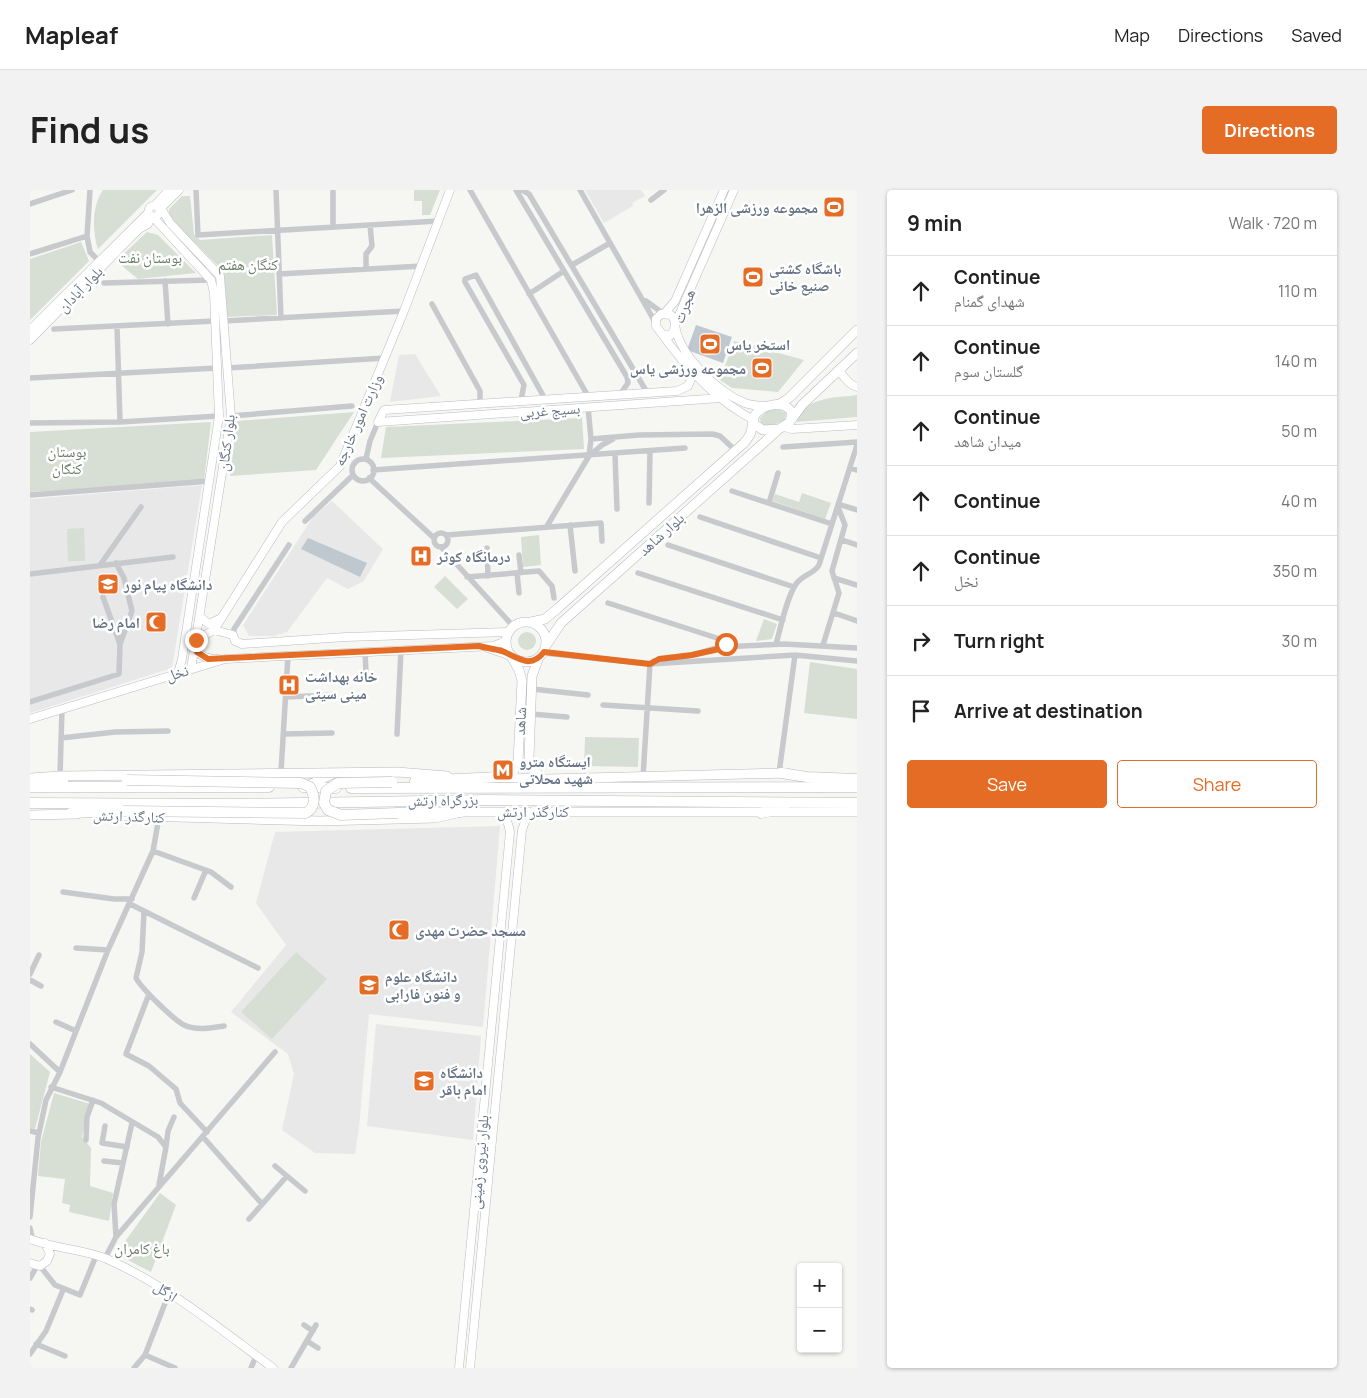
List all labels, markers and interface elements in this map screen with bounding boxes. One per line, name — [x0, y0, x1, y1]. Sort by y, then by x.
text: Mapleaf — [25, 18, 118, 51]
text: Map — [1114, 23, 1150, 47]
text: Directions — [1178, 23, 1263, 47]
text: Saved — [1291, 23, 1342, 47]
text: Find us — [30, 106, 149, 154]
button: Directions — [1202, 106, 1337, 154]
sports icon: مجموعه ورزشی الزهرا — [822, 195, 846, 219]
place label: مجموعه ورزشی الزهرا — [696, 197, 818, 218]
text: 9 min — [907, 209, 962, 237]
text: Walk · 720 m — [1228, 212, 1317, 234]
park label: بوستان نفت — [118, 247, 182, 268]
park label: کنگان هفتم — [218, 254, 278, 275]
place label: باشگاه کشتی صنیع خانی — [769, 258, 842, 296]
street label: بلوار آبادان — [53, 261, 107, 317]
text: Continue — [954, 264, 1040, 290]
sports icon: باشگاه کشتی صنیع خانی — [741, 265, 765, 289]
icon: ahead — [907, 277, 935, 305]
text: 110 m — [1278, 280, 1317, 302]
street label: هجرت — [668, 286, 700, 326]
text: شهدای گمنام — [954, 290, 1025, 312]
sports icon: استخر یاس — [698, 332, 722, 356]
place label: استخر یاس — [726, 334, 790, 355]
text: Continue — [954, 334, 1040, 360]
icon: ahead — [907, 347, 935, 375]
text: 140 m — [1275, 350, 1317, 372]
sports icon: مجموعه ورزشی یاس — [750, 356, 774, 380]
place label: مجموعه ورزشی یاس — [630, 358, 746, 379]
text: گلستان سوم — [954, 360, 1023, 382]
street label: وزارت امور خارجه — [328, 371, 388, 469]
street label: بسیج غربی — [519, 397, 581, 423]
text: Continue — [954, 404, 1040, 430]
street label: بلوار کنگان — [212, 413, 240, 473]
icon: ahead — [907, 417, 935, 445]
text: 50 m — [1281, 420, 1317, 442]
text: میدان شاهد — [954, 430, 1021, 452]
park label: بوستان کنگان — [47, 441, 87, 479]
icon: ahead — [907, 487, 935, 515]
text: Continue — [954, 488, 1040, 514]
text: 40 m — [1281, 490, 1317, 512]
street label: بلوار شاهد — [633, 508, 689, 560]
hospital icon: درمانگاه کوثر — [409, 544, 433, 568]
text: Continue — [954, 544, 1040, 570]
place label: درمانگاه کوثر — [436, 546, 510, 567]
icon: ahead — [907, 557, 935, 585]
text: 350 m — [1272, 560, 1317, 582]
text: نخل — [954, 570, 979, 592]
school or university icon: دانشگاه پیام نور — [96, 572, 120, 596]
place label: دانشگاه پیام نور — [123, 574, 213, 595]
mosque icon: امام رضا — [144, 610, 168, 634]
place label: امام رضا — [92, 612, 140, 633]
icon: right — [907, 627, 935, 655]
text: Turn right — [954, 628, 1044, 654]
route end — [185, 629, 208, 652]
text: 30 m — [1282, 630, 1317, 652]
route start — [715, 633, 738, 656]
street label: نخل — [163, 660, 191, 686]
place label: خانه بهداشت مینی سیتی — [305, 666, 378, 704]
hospital icon: خانه بهداشت مینی سیتی — [277, 673, 301, 697]
icon: arrive — [907, 697, 935, 725]
text: Arrive at destination — [954, 698, 1143, 724]
street label: شاهد — [509, 706, 531, 736]
place label: ایستگاه مترو شهید محلاتی — [519, 751, 593, 789]
metro station icon: ایستگاه مترو شهید محلاتی — [491, 758, 515, 782]
button: Save — [907, 760, 1107, 808]
button: Share — [1117, 760, 1317, 808]
street label: بزرگراه ارتش — [407, 789, 479, 811]
street label: کنارگذر ارتش — [497, 801, 569, 822]
street label: کنارگذر ارتش — [93, 804, 165, 828]
mosque icon: مسجد حضرت مهدی — [387, 918, 411, 942]
place label: مسجد حضرت مهدی — [415, 920, 526, 941]
place label: دانشگاه علوم و فنون فارابی — [385, 966, 461, 1004]
school or university icon: دانشگاه علوم و فنون فارابی — [357, 973, 381, 997]
place label: دانشگاه امام باقر — [439, 1062, 487, 1100]
school or university icon: دانشگاه امام باقر — [412, 1069, 436, 1093]
street label: بلوار نیروی زمینی — [464, 1114, 494, 1210]
park label: باغ کامران — [114, 1238, 170, 1259]
map controls — [797, 1263, 842, 1353]
button: + — [797, 1263, 842, 1308]
street label: ازگل — [150, 1275, 182, 1307]
button: − — [797, 1308, 842, 1353]

